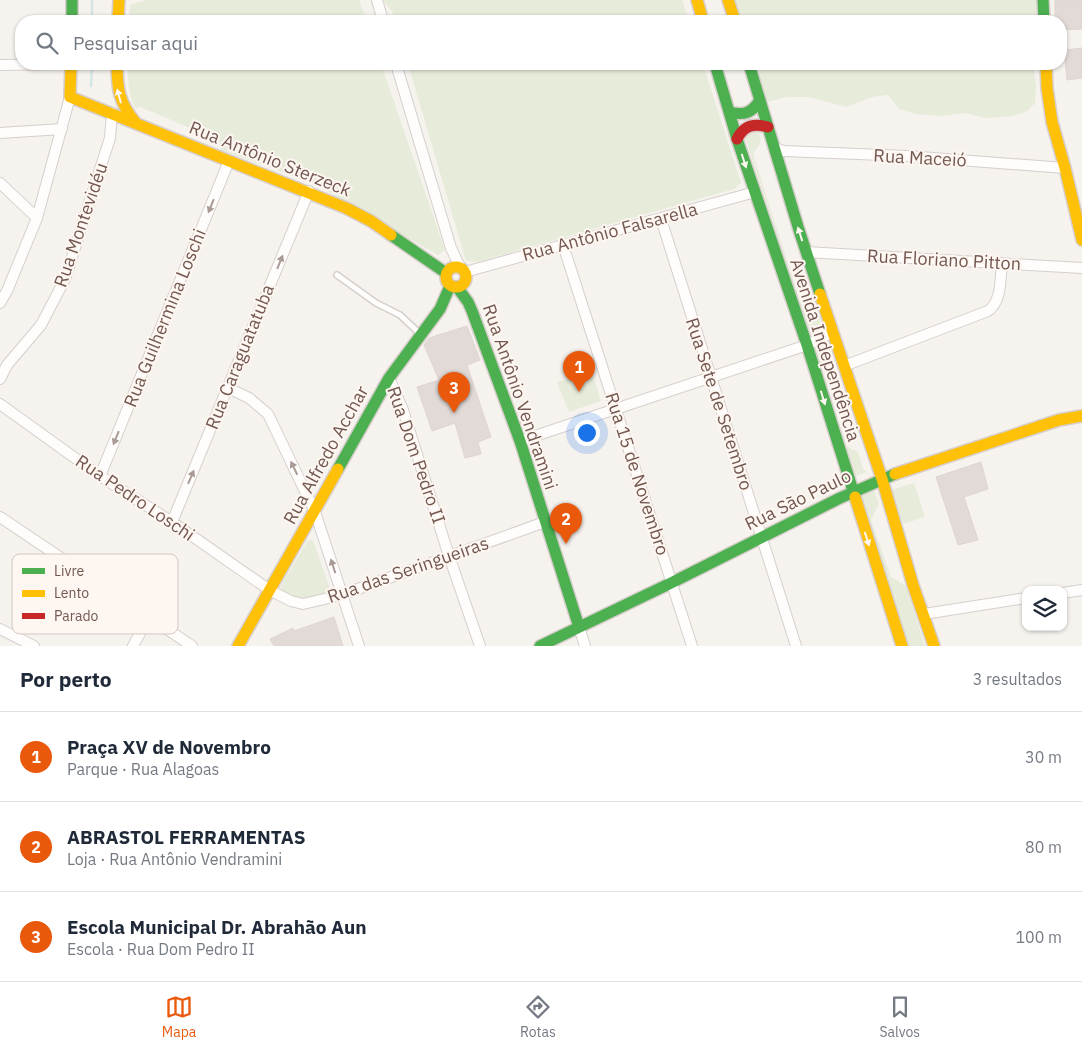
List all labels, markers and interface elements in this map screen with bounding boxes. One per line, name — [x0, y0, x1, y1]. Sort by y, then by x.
search box — [15, 15, 1067, 70]
icon: search — [33, 29, 61, 57]
text: Pesquisar aqui — [73, 31, 198, 55]
one-way arrow — [115, 88, 123, 103]
street label: Rua Antônio Sterzeck — [186, 116, 355, 202]
street label: Rua Maceió — [873, 144, 967, 171]
one-way arrow — [741, 153, 749, 168]
street label: Rua Montevidéu — [48, 159, 113, 290]
street label: Rua Antônio Falsarella — [520, 197, 700, 266]
one-way arrow — [206, 199, 214, 213]
street label: Rua Guilhermina Loschi — [118, 225, 211, 410]
one-way arrow — [796, 226, 803, 241]
street label: Rua Floriano Pitton — [867, 244, 1022, 275]
one-way arrow — [276, 254, 284, 269]
street label: Avenida Independência — [785, 256, 866, 444]
street label: Rua Caraguatatuba — [200, 281, 279, 433]
street label: Rua Antônio Vendramini — [478, 301, 563, 493]
street label: Rua Sete de Setembro — [681, 315, 758, 493]
pin: 1 — [563, 351, 595, 392]
pin: 3 — [438, 372, 470, 413]
street label: Rua Alfredo Acchar — [278, 381, 373, 528]
street label: Rua Dom Pedro II — [382, 383, 451, 527]
street label: Rua 15 de Novembro — [600, 389, 675, 558]
one-way arrow — [820, 390, 828, 405]
your location — [574, 420, 600, 446]
one-way arrow — [112, 431, 120, 446]
street label: Rua Pedro Loschi — [71, 449, 199, 546]
one-way arrow — [290, 461, 298, 475]
street label: Rua São Paulo — [741, 464, 855, 535]
one-way arrow — [187, 470, 195, 484]
pin: 2 — [550, 503, 582, 544]
street label: Rua das Seringueiras — [324, 531, 492, 608]
one-way arrow — [864, 531, 872, 546]
legend — [12, 554, 178, 634]
one-way arrow — [328, 559, 336, 574]
text: Livre — [54, 562, 84, 580]
text: Lento — [54, 584, 89, 602]
map controls — [1022, 586, 1067, 631]
button: layers — [1022, 586, 1067, 631]
text: Parado — [54, 607, 98, 625]
text: Por perto — [20, 665, 112, 693]
text: 3 resultados — [973, 669, 1062, 689]
text: Praça XV de Novembro — [67, 735, 271, 759]
text: 1 — [31, 747, 41, 767]
text: 30 m — [1025, 747, 1062, 767]
text: Parque · Rua Alagoas — [67, 759, 219, 779]
text: ABRASTOL FERRAMENTAS — [67, 825, 306, 849]
text: 2 — [31, 837, 41, 857]
text: 80 m — [1025, 837, 1062, 857]
text: Loja · Rua Antônio Vendramini — [67, 849, 282, 869]
text: Escola Municipal Dr. Abrahão Aun — [67, 915, 367, 939]
text: 3 — [31, 927, 41, 947]
text: 100 m — [1015, 927, 1062, 947]
text: Escola · Rua Dom Pedro II — [67, 939, 255, 959]
tab: Mapa — [162, 993, 196, 1041]
tab: Rotas — [520, 993, 556, 1041]
tab: Salvos — [879, 993, 920, 1041]

